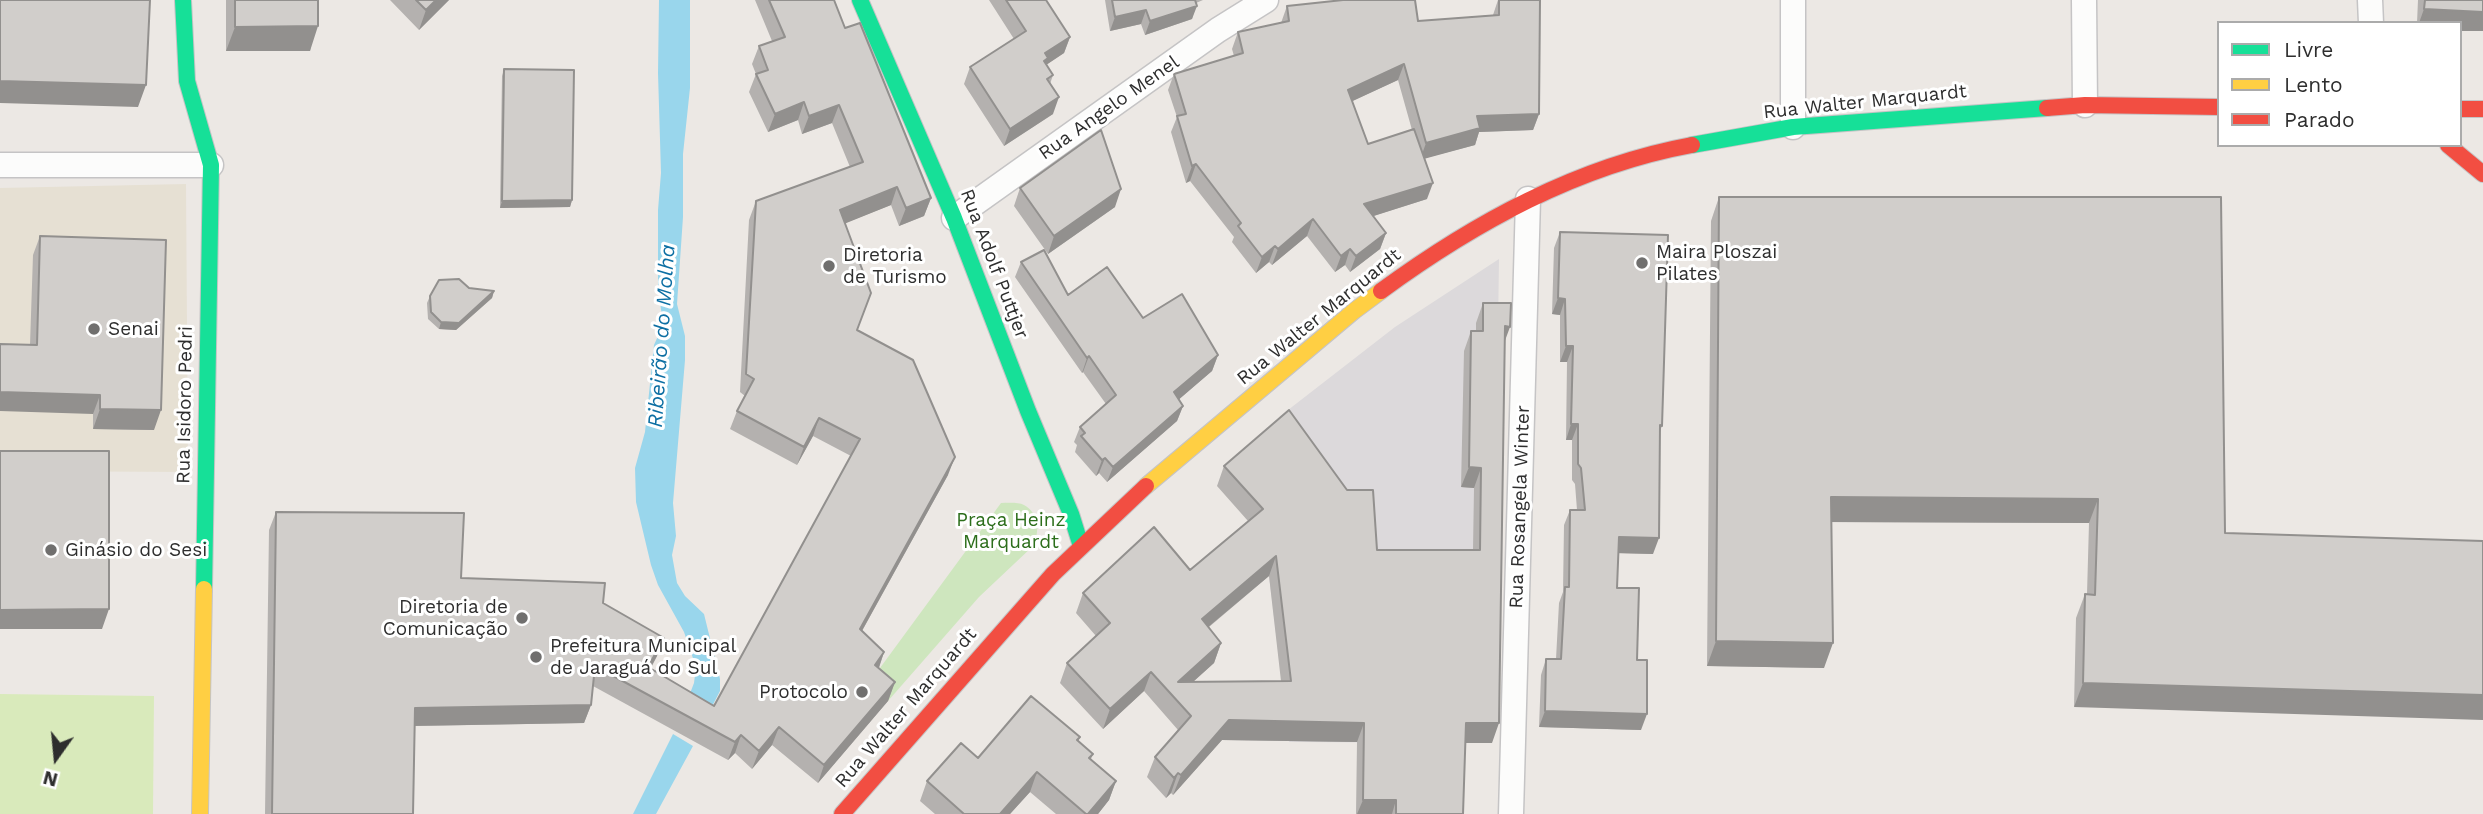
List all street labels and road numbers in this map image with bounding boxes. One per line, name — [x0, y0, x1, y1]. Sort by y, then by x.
street label: Rua Angelo Menel — [1034, 51, 1184, 165]
street label: Rua Walter Marquardt — [1762, 80, 1968, 124]
street label: Rua Adolf Puttjer — [955, 186, 1033, 342]
street label: Rua Walter Marquardt — [1232, 244, 1406, 390]
street label: Rua Isidoro Pedri — [172, 326, 198, 484]
street label: Rua Rosangela Winter — [1505, 405, 1535, 609]
street label: Rua Walter Marquardt — [830, 623, 982, 793]

